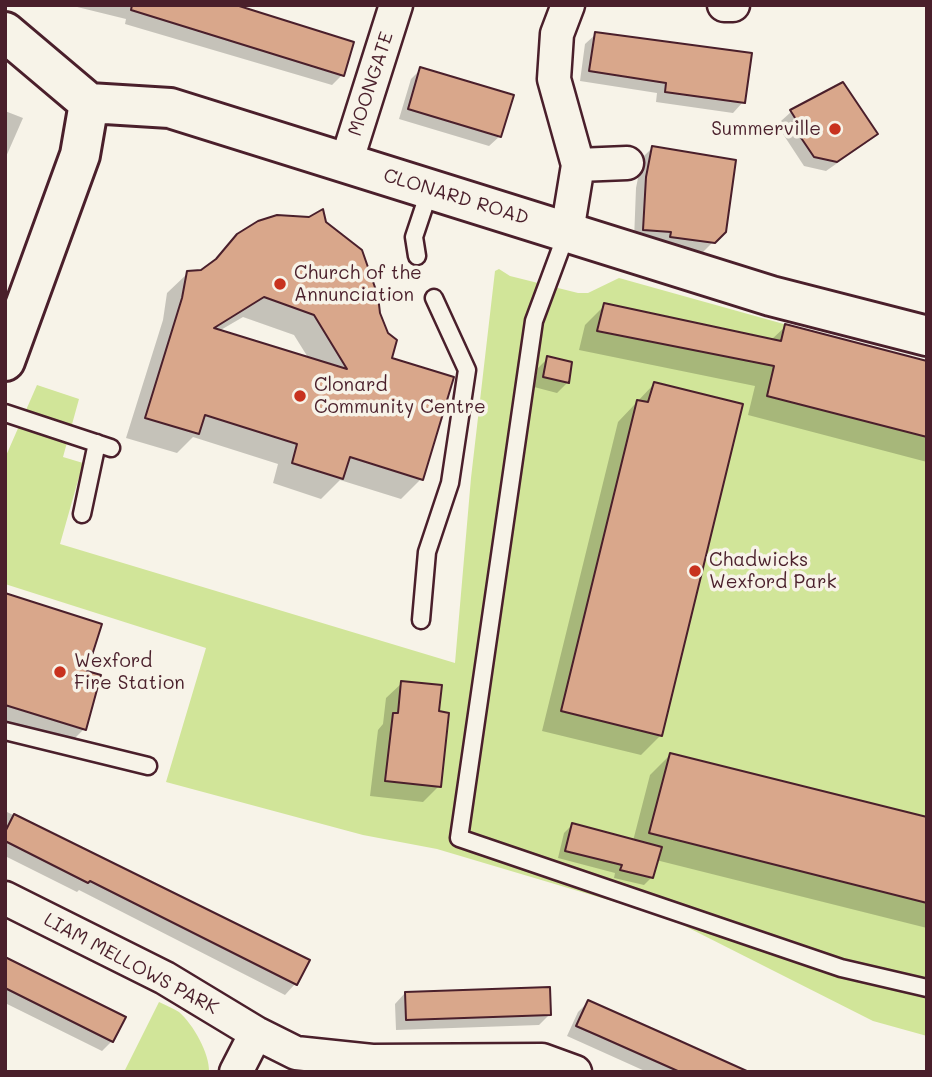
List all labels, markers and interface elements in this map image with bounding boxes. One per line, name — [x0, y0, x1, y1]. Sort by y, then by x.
street label: MOONGATE — [343, 29, 399, 139]
place label: Summerville — [711, 118, 821, 140]
marker: Summerville — [827, 121, 843, 137]
street label: CLONARD ROAD — [381, 164, 531, 230]
place label: Church of the Annunciation — [294, 262, 422, 306]
marker: Church of the Annunciation — [272, 276, 288, 292]
place label: Clonard Community Centre — [314, 374, 486, 418]
marker: Clonard Community Centre — [292, 388, 308, 404]
place label: Chadwicks Wexford Park — [709, 549, 837, 593]
marker: Chadwicks Wexford Park — [687, 563, 703, 579]
place label: Wexford Fire Station — [74, 650, 185, 694]
marker: Wexford Fire Station — [52, 664, 68, 680]
street label: LIAM MELLOWS PARK — [40, 908, 222, 1020]

